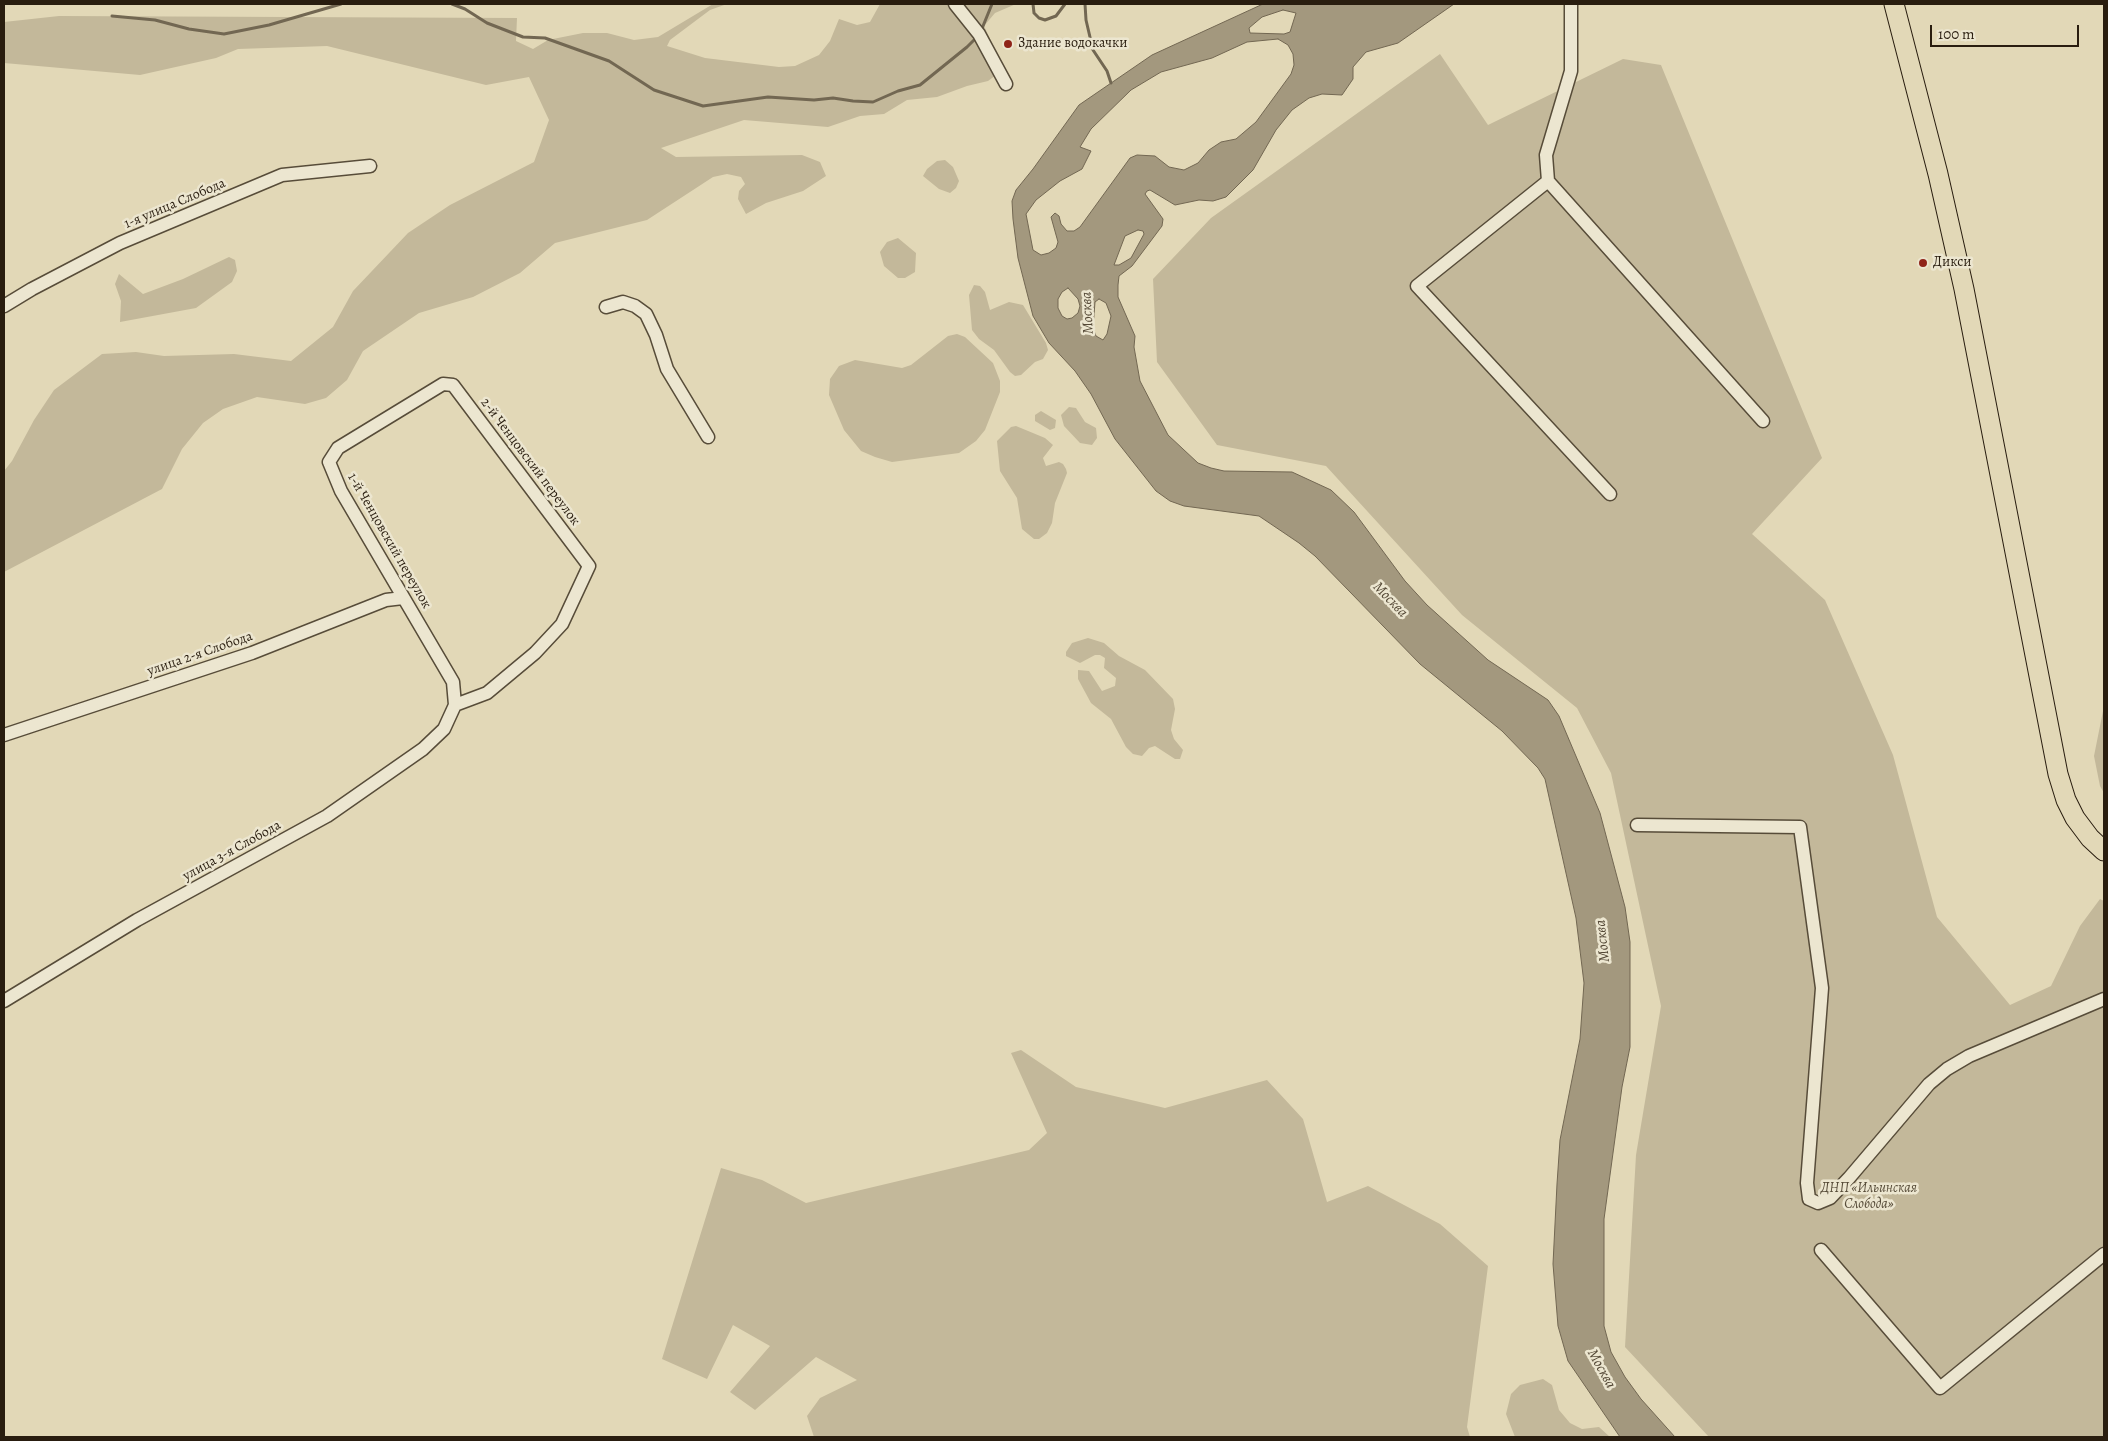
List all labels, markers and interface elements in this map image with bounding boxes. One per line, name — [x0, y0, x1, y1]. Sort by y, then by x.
scale bar — [1933, 15, 2082, 47]
text: 100 m — [1938, 24, 1975, 44]
place label: Здание водокачки — [1018, 36, 1128, 52]
marker: Здание водокачки — [1002, 38, 1014, 50]
street label: 1-я улица Слобода — [122, 175, 228, 233]
place label: Дикси — [1933, 255, 1971, 271]
marker: Дикси — [1917, 257, 1929, 269]
water label: Москва — [1078, 291, 1098, 335]
street label: 2-й Ченцовский переулок — [477, 395, 583, 529]
street label: 1-й Ченцовский переулок — [343, 470, 435, 612]
water label: Москва — [1369, 578, 1411, 622]
street label: улица 2-я Слобода — [145, 628, 255, 680]
street label: улица 3-я Слобода — [180, 817, 284, 885]
water label: Москва — [1592, 919, 1614, 963]
park label: ДНП «Ильинская Слобода» — [1821, 1181, 1917, 1214]
water label: Москва — [1583, 1346, 1619, 1392]

